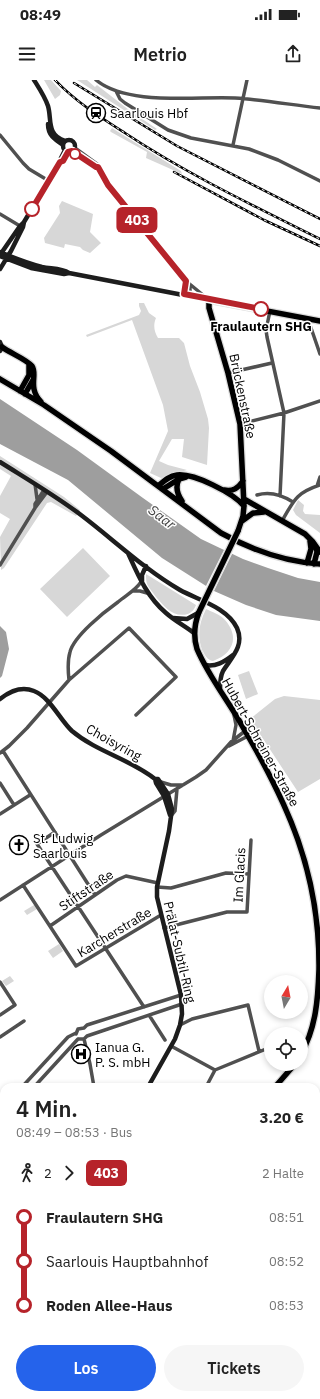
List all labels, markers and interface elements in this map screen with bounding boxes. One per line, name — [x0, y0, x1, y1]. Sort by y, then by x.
text: 08:49 — [20, 5, 61, 24]
icon: menu — [16, 43, 38, 65]
text: Metrio — [133, 43, 187, 66]
icon: share — [282, 43, 304, 65]
station icon: Saarlouis Hbf — [85, 102, 107, 124]
place label: Saarlouis Hbf — [110, 105, 188, 122]
unlabelled marker — [69, 148, 81, 160]
unlabelled marker — [24, 201, 40, 217]
line badge: 403 — [114, 207, 160, 233]
text: 403 — [124, 211, 150, 229]
marker: Fraulautern SHG — [253, 301, 269, 317]
place label: Fraulautern SHG — [210, 318, 312, 335]
street label: Brückenstraße — [225, 352, 260, 440]
water label: Saar — [145, 501, 180, 534]
street label: Hubert-Schreiner-Straße — [218, 675, 303, 810]
street label: Choisyring — [83, 720, 145, 765]
place label: St. Ludwig Saarlouis — [33, 830, 93, 862]
church icon: St. Ludwig Saarlouis — [8, 834, 30, 856]
street label: Im Glacis — [230, 847, 249, 903]
street label: Stiftstraße — [56, 866, 117, 915]
street label: Prälat-Subtil-Ring — [160, 900, 199, 1005]
street label: Karcherstraße — [74, 904, 154, 961]
north arrow — [264, 975, 308, 1019]
map controls — [264, 975, 308, 1071]
button: locate — [264, 1027, 308, 1071]
place label: Ianua G. P. S. mbH — [95, 1039, 150, 1071]
hospital icon: Ianua G. P. S. mbH — [70, 1043, 92, 1065]
text: 4 Min. — [16, 1094, 78, 1123]
text: 3.20 € — [259, 1108, 304, 1127]
text: 08:49 – 08:53 · Bus — [16, 1124, 132, 1141]
icon: walk — [16, 1162, 38, 1184]
icon: forward — [58, 1162, 80, 1184]
text: 403 — [94, 1164, 119, 1182]
text: 2 — [44, 1165, 52, 1182]
text: 2 Halte — [262, 1165, 304, 1182]
text: Fraulautern SHG — [46, 1208, 163, 1227]
text: 08:51 — [269, 1209, 304, 1226]
text: Saarlouis Hauptbahnhof — [46, 1252, 208, 1271]
text: 08:52 — [269, 1253, 304, 1270]
text: Roden Allee-Haus — [46, 1296, 173, 1315]
text: 08:53 — [269, 1297, 304, 1314]
button: Los — [16, 1345, 156, 1391]
button: Tickets — [164, 1345, 304, 1391]

